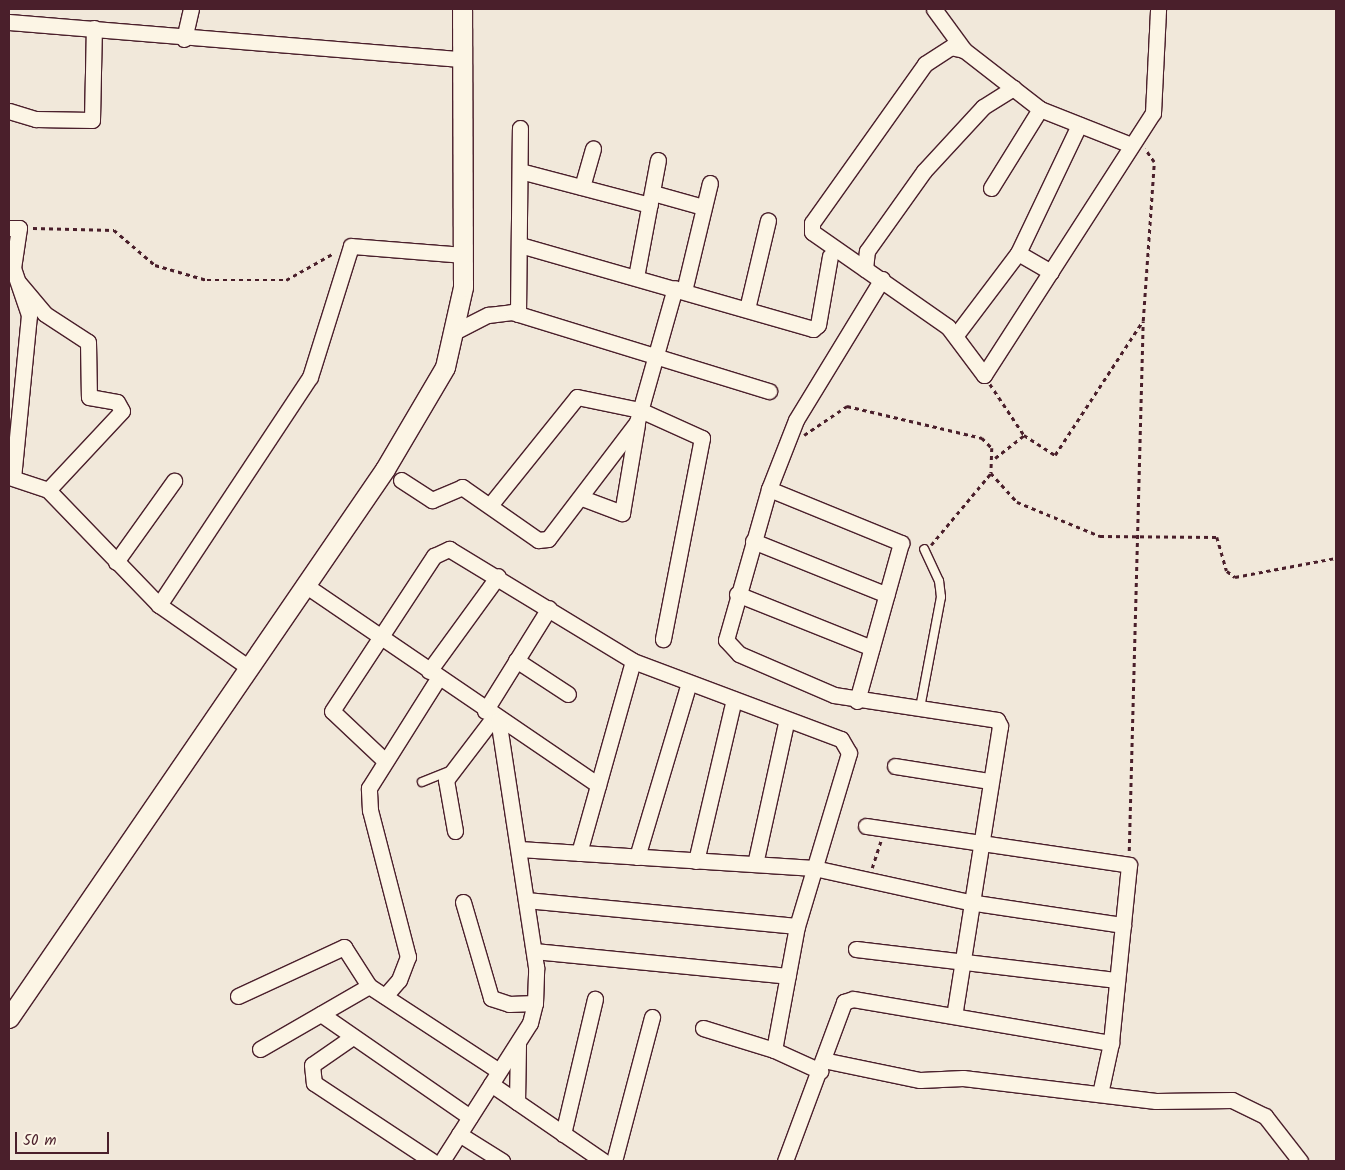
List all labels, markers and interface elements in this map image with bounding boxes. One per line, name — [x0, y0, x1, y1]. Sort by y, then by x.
scale bar — [18, 1122, 111, 1154]
text: 50 m — [23, 1129, 57, 1153]

